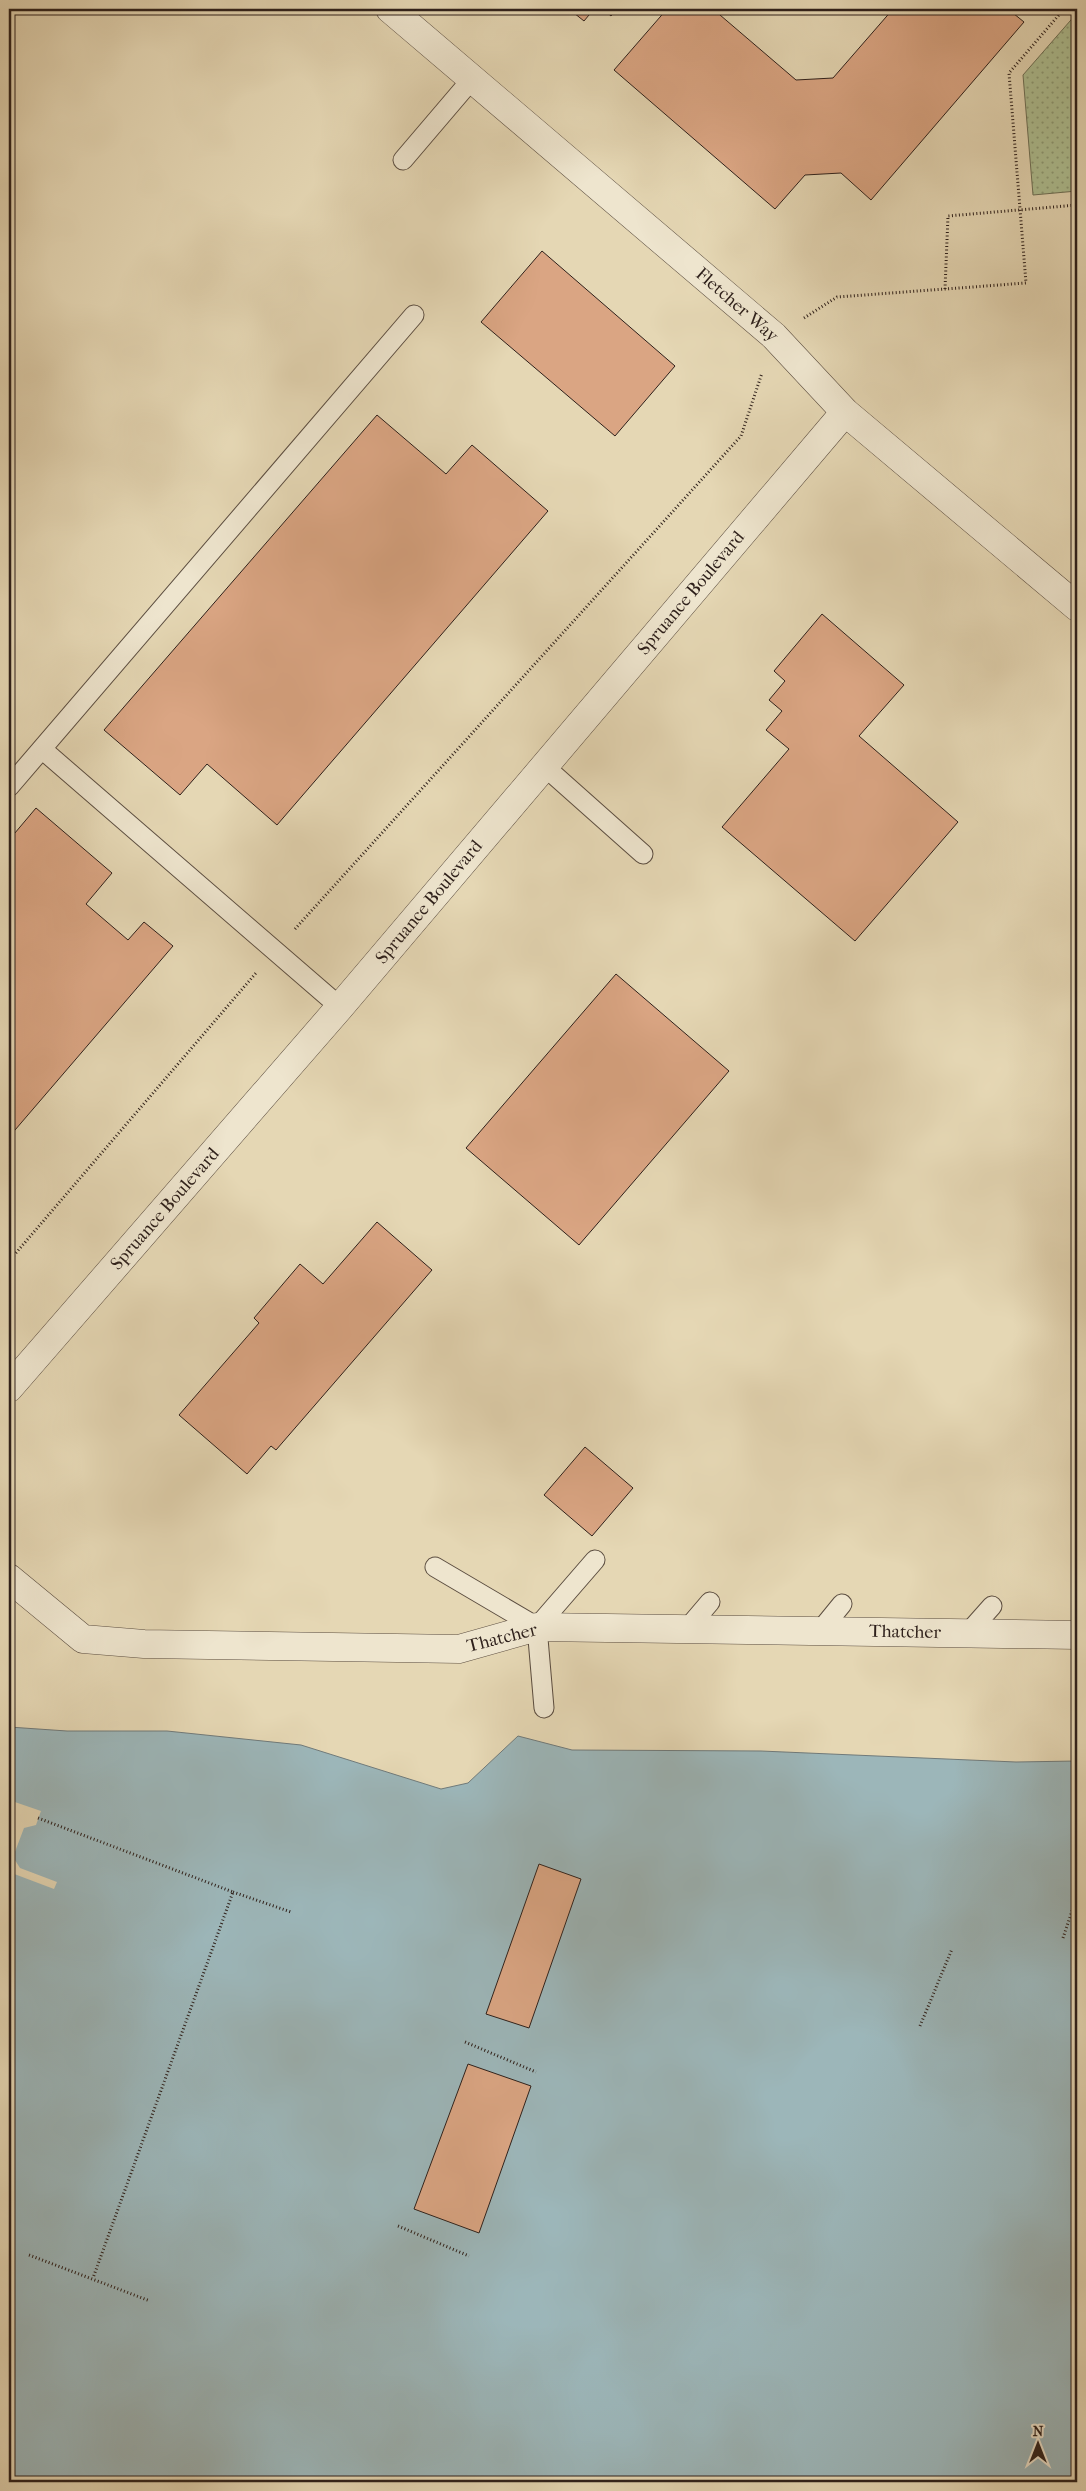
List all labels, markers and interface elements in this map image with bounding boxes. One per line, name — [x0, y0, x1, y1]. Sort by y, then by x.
street label: Fletcher Way — [691, 263, 784, 347]
street label: Spruance Boulevard — [633, 527, 749, 659]
street label: Spruance Boulevard — [371, 836, 487, 968]
street label: Spruance Boulevard — [106, 1143, 224, 1274]
street label: Thatcher — [465, 1619, 540, 1657]
street label: Thatcher — [869, 1621, 941, 1643]
north arrow — [1014, 2418, 1064, 2468]
text: N — [1033, 2423, 1044, 2440]

